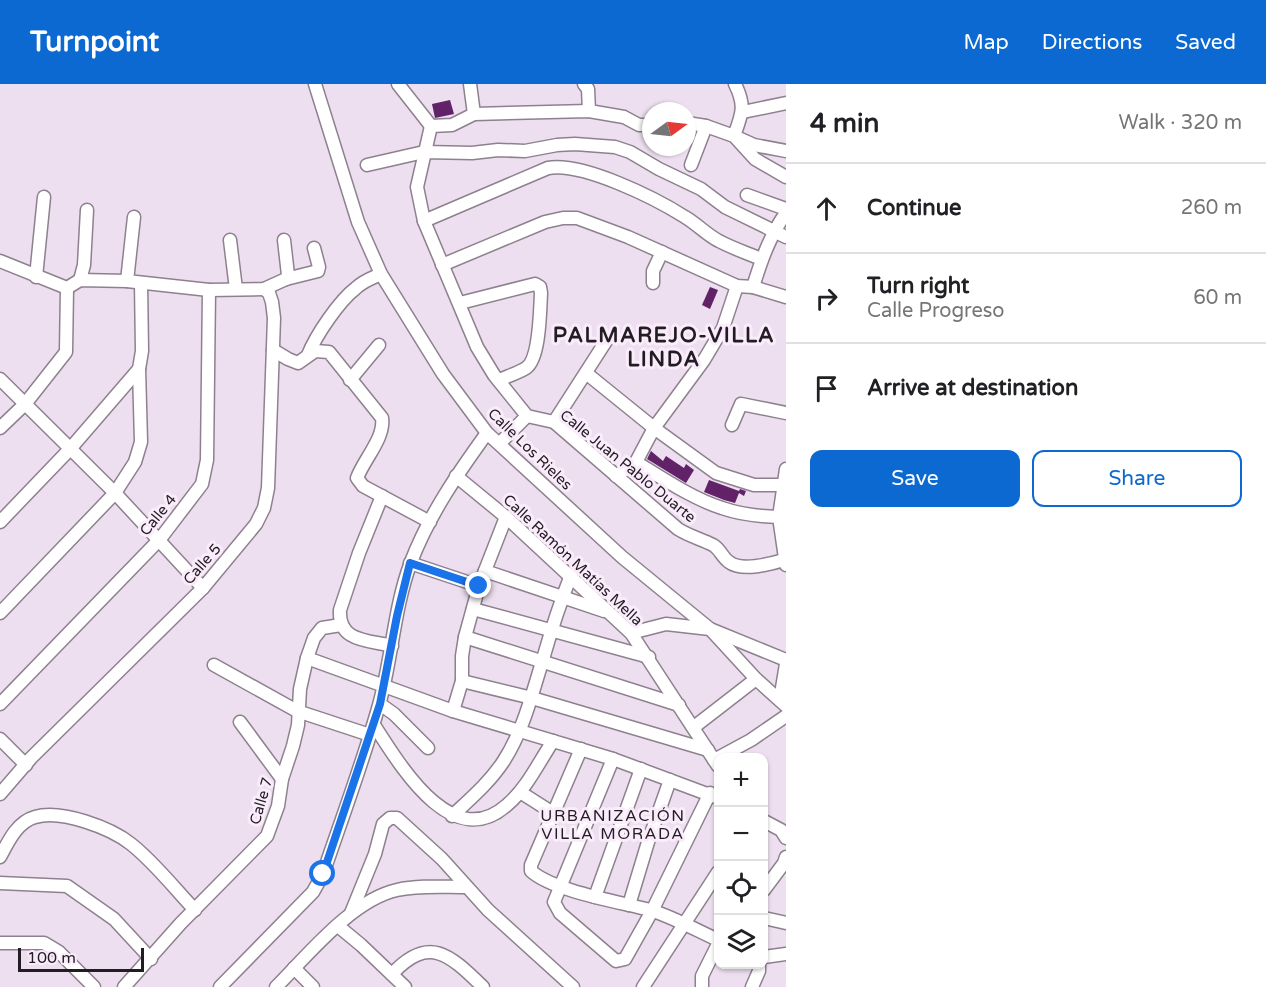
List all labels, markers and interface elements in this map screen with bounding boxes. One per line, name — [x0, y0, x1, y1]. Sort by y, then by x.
text: Turnpoint — [30, 25, 159, 59]
text: Map — [963, 30, 1009, 55]
text: Directions — [1042, 30, 1142, 55]
text: Saved — [1175, 30, 1236, 55]
north arrow — [642, 102, 696, 156]
text: 4 min — [810, 108, 879, 139]
text: Walk · 320 m — [1119, 111, 1242, 135]
icon: ahead — [810, 192, 843, 225]
text: Continue — [867, 195, 962, 221]
text: 260 m — [1181, 196, 1242, 220]
text: Turn right — [867, 273, 969, 299]
icon: right — [810, 282, 843, 315]
text: 60 m — [1193, 286, 1242, 310]
text: Calle Progreso — [867, 299, 1004, 323]
district label: PALMAREJO-VILLA LINDA — [553, 323, 775, 372]
icon: arrive — [810, 372, 843, 405]
text: Arrive at destination — [867, 375, 1078, 401]
street label: Calle Los Rieles — [484, 404, 576, 494]
street label: Calle Juan Pablo Duarte — [557, 406, 699, 526]
button: Save — [810, 450, 1020, 507]
button: Share — [1032, 450, 1242, 507]
street label: Calle 4 — [136, 491, 180, 539]
street label: Calle Ramón Matías Mella — [500, 491, 646, 629]
street label: Calle 5 — [179, 540, 225, 588]
route end — [465, 572, 491, 598]
map controls — [714, 753, 768, 969]
button: + — [714, 753, 768, 807]
street label: Calle 7 — [246, 775, 276, 827]
district label: URBANIZACIÓN VILLA MORADA — [540, 806, 686, 844]
button: − — [714, 807, 768, 861]
route start — [309, 860, 335, 886]
button: locate — [714, 861, 768, 915]
button: layers — [714, 915, 768, 969]
scale bar — [18, 945, 144, 972]
text: 100 m — [27, 948, 76, 968]

